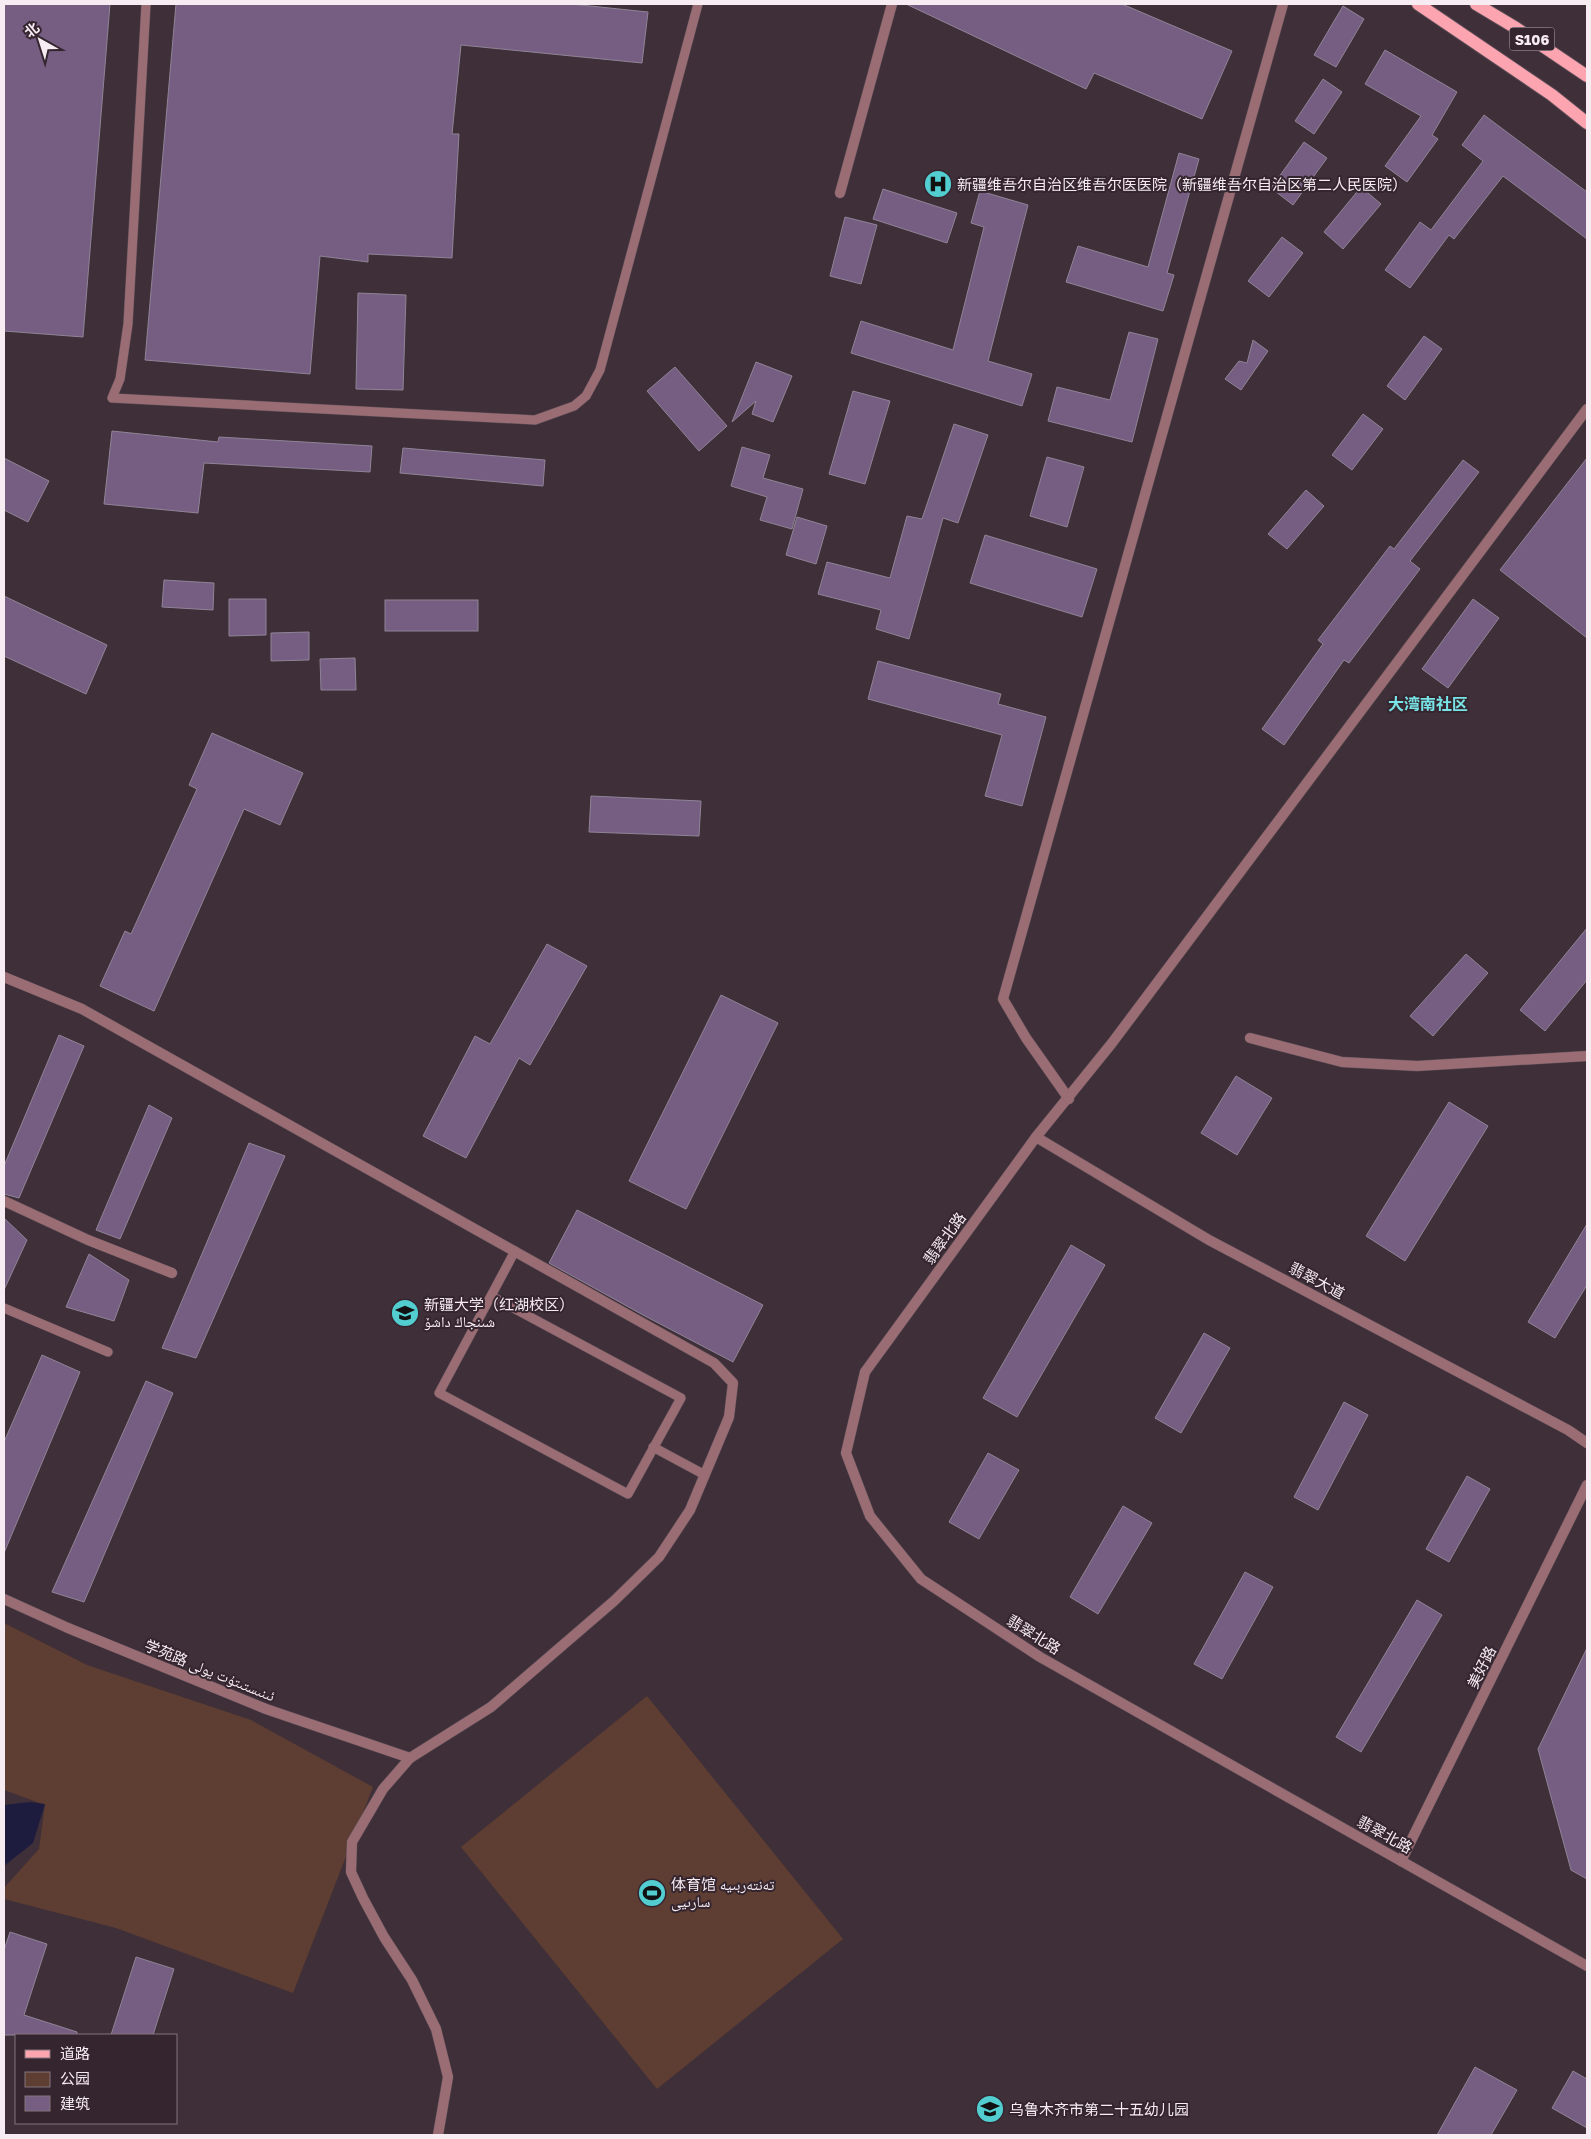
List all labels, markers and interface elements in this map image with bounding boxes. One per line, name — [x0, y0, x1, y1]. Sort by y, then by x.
north arrow — [15, 15, 65, 65]
text: 北 — [21, 18, 42, 41]
road number: S106 — [1510, 28, 1554, 50]
hospital icon: 新疆维吾尔自治区维吾尔医医院（新疆维吾尔自治区第二人民医院） — [923, 169, 953, 199]
place label: 新疆维吾尔自治区维吾尔医医院（新疆维吾尔自治区第二人民医院） — [957, 175, 1407, 193]
district label: 大湾南社区 — [1388, 694, 1468, 714]
street label: 翡翠北路 — [919, 1208, 969, 1268]
street label: 翡翠大道 — [1286, 1258, 1348, 1302]
place label: 新疆大学（红湖校区） شىنجاڭ داشۆ — [424, 1295, 574, 1331]
school or university icon: 新疆大学（红湖校区） شىنجاڭ داشۆ — [390, 1298, 420, 1328]
street label: 翡翠北路 — [1004, 1610, 1064, 1658]
street label: 学苑路 ئىنىستىتۇت يولى — [141, 1636, 278, 1706]
street label: 美好路 — [1463, 1643, 1499, 1691]
street label: 翡翠北路 — [1354, 1812, 1416, 1856]
place label: 体育馆 تەنتەربىيە سارىيى — [671, 1875, 775, 1912]
sports icon: 体育馆 تەنتەربىيە سارىيى — [637, 1878, 667, 1908]
legend — [15, 2034, 178, 2124]
text: 道路 — [60, 2044, 90, 2062]
text: 公园 — [60, 2069, 90, 2087]
text: 建筑 — [60, 2094, 90, 2112]
school or university icon: 乌鲁木齐市第二十五幼儿园 — [975, 2094, 1005, 2124]
place label: 乌鲁木齐市第二十五幼儿园 — [1009, 2100, 1189, 2118]

